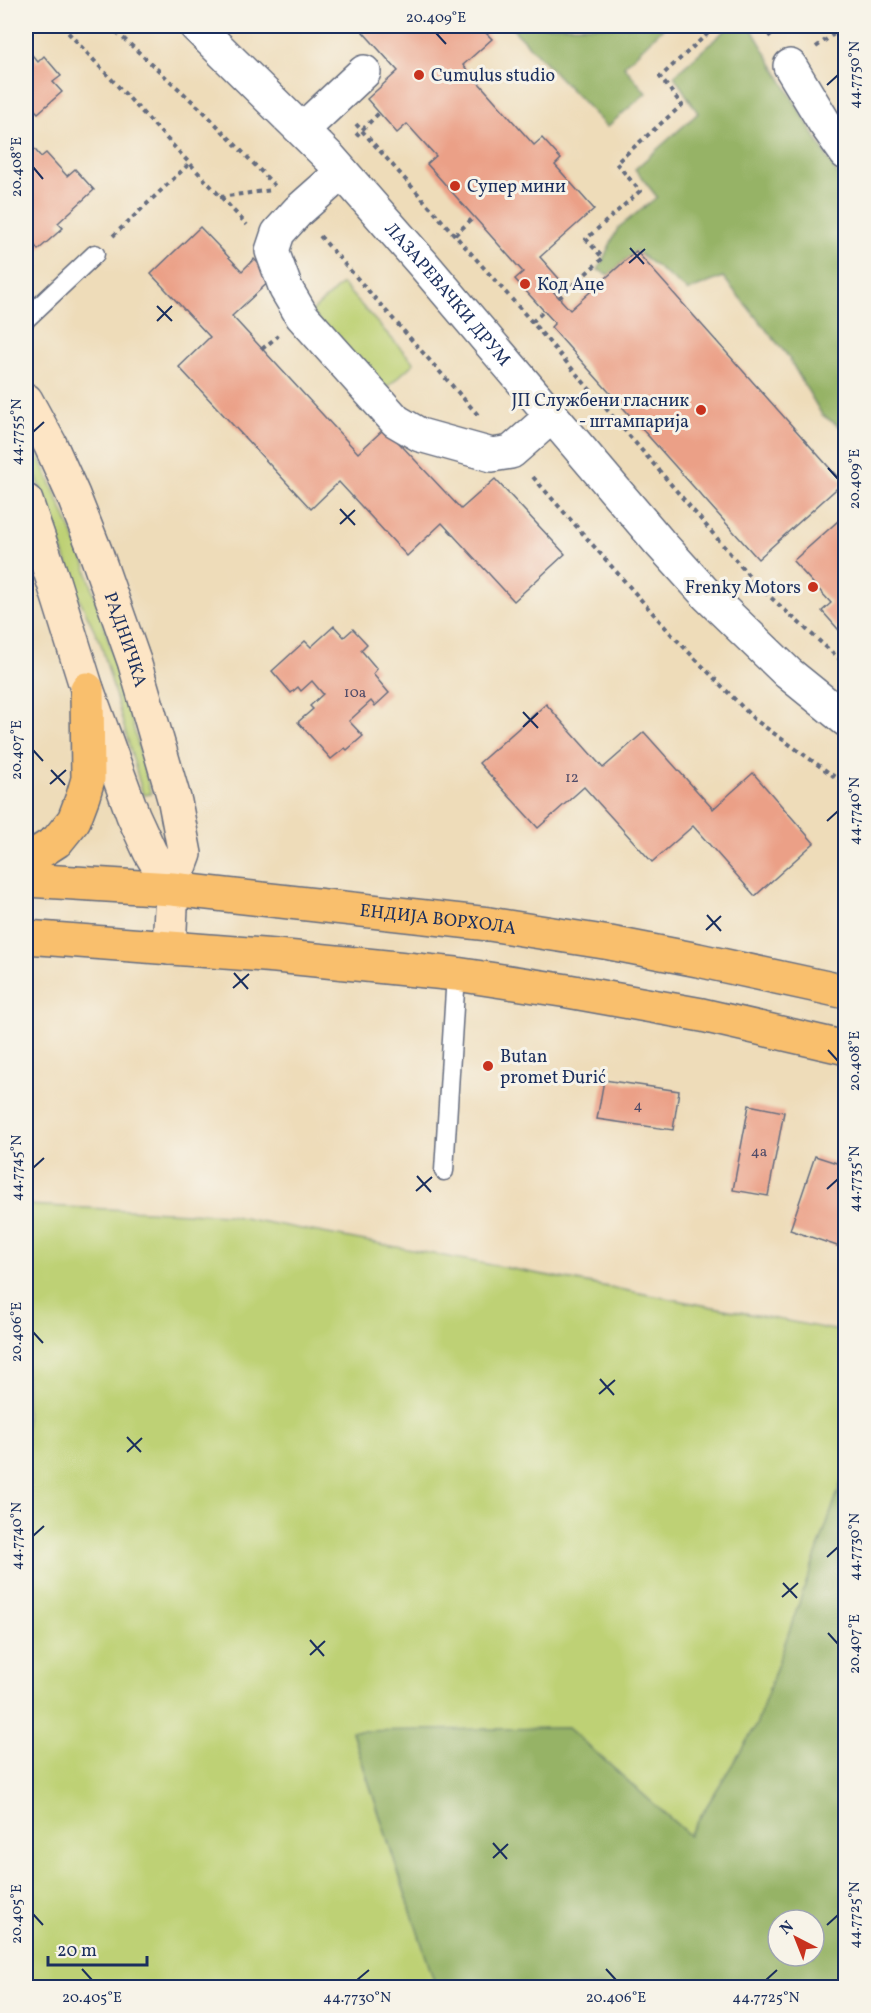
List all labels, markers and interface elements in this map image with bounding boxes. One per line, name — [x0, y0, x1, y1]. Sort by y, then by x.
text: 20.409°E — [406, 8, 466, 29]
text: 44.7750°N — [845, 41, 866, 109]
place label: Cumulus studio — [431, 64, 555, 89]
marker: Cumulus studio — [412, 68, 426, 82]
text: 20.408°E — [7, 137, 28, 197]
place label: Супер мини — [467, 175, 566, 200]
marker: Супер мини — [448, 179, 462, 193]
street label: ЛАЗАРЕВАЧКИ ДРУМ — [378, 217, 516, 372]
place label: Код Аце — [537, 273, 604, 298]
marker: Код Аце — [518, 277, 532, 291]
place label: ЈП Службени гласник - штампарија — [511, 389, 689, 435]
text: 44.7755°N — [7, 399, 28, 465]
marker: ЈП Службени гласник - штампарија — [694, 403, 708, 417]
text: 20.409°E — [845, 449, 866, 509]
place label: Frenky Motors — [685, 576, 801, 601]
marker: Frenky Motors — [806, 580, 820, 594]
street label: РАДНИЧКА — [97, 589, 152, 691]
house number: 10a — [344, 683, 366, 704]
text: 20.407°E — [7, 720, 28, 780]
house number: 12 — [565, 768, 579, 789]
text: 44.7740°N — [845, 777, 866, 845]
street label: ЕНДИЈА ВОРХОЛА — [358, 899, 518, 942]
text: 20.408°E — [845, 1031, 866, 1091]
place label: Butan promet Đurić — [500, 1045, 606, 1091]
marker: Butan promet Đurić — [481, 1059, 495, 1073]
house number: 4 — [634, 1096, 643, 1117]
text: 44.7745°N — [7, 1135, 28, 1201]
house number: 4a — [751, 1142, 767, 1163]
text: 44.7735°N — [845, 1146, 866, 1212]
text: 20.406°E — [7, 1302, 28, 1362]
text: 44.7740°N — [7, 1502, 28, 1570]
text: 44.7730°N — [845, 1513, 866, 1581]
text: 20.407°E — [845, 1614, 866, 1674]
text: 44.7725°N — [845, 1881, 866, 1949]
text: 20.405°E — [7, 1884, 28, 1944]
north arrow — [766, 1908, 826, 1968]
text: N — [776, 1916, 799, 1940]
scale bar — [48, 1929, 147, 1967]
text: 20 m — [57, 1939, 97, 1964]
text: 20.405°E — [62, 1988, 122, 2009]
text: 44.7730°N — [323, 1988, 391, 2009]
text: 20.406°E — [586, 1988, 646, 2009]
text: 44.7725°N — [732, 1988, 800, 2009]

